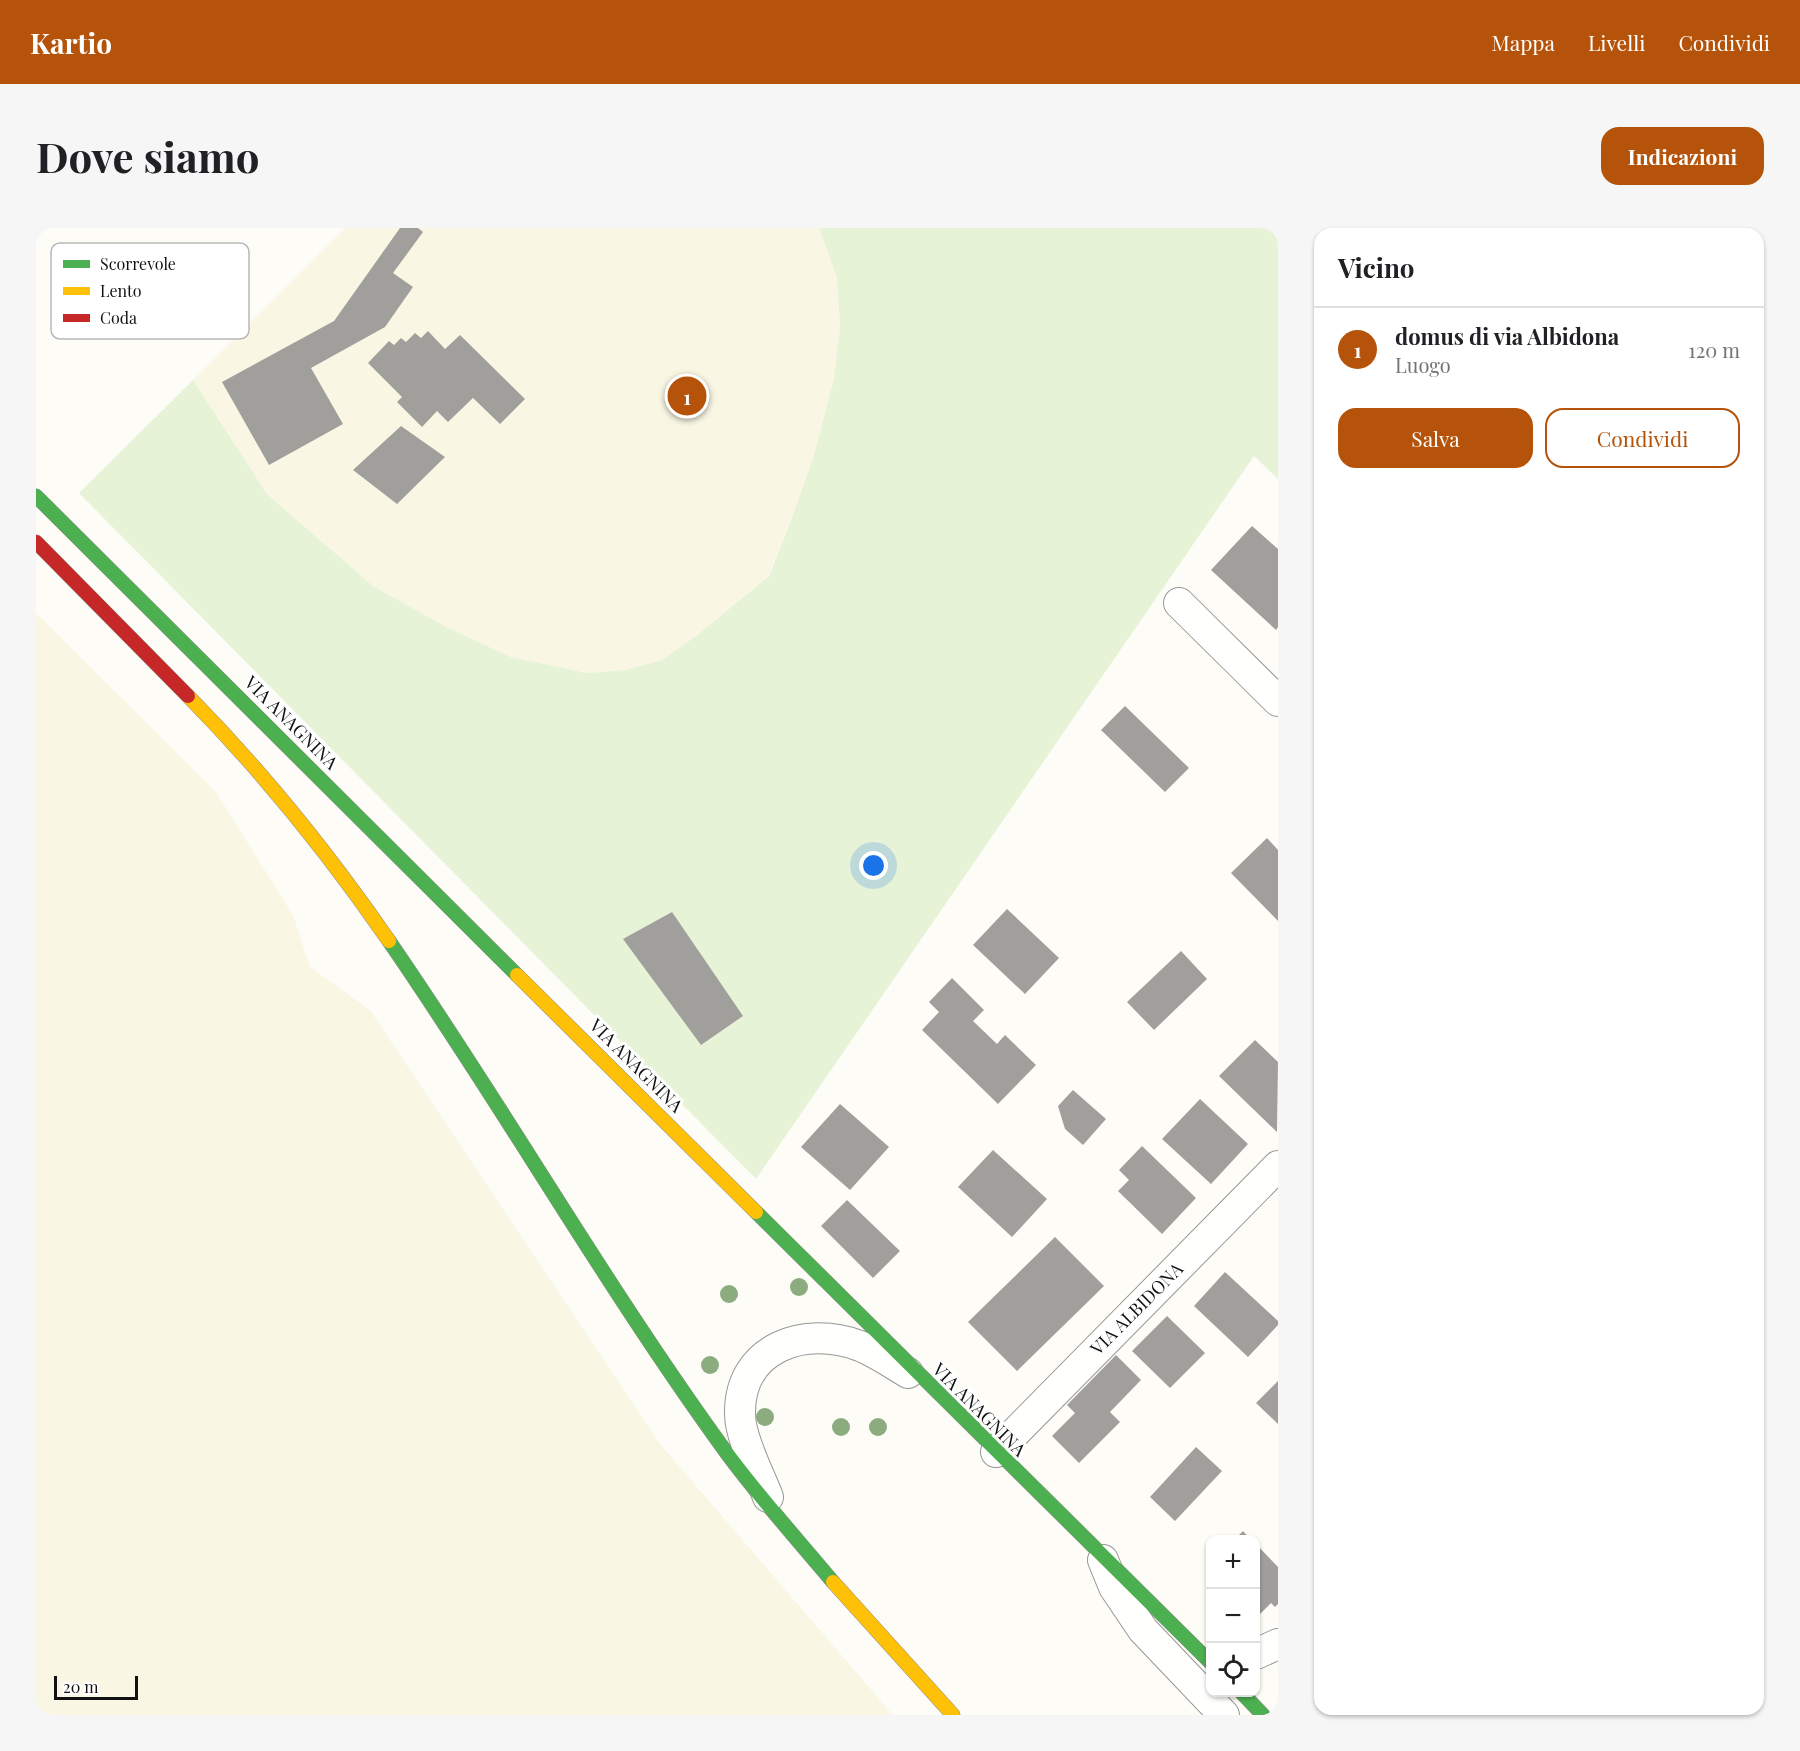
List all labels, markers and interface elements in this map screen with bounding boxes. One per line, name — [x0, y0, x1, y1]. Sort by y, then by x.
text: Kartio — [30, 24, 112, 61]
text: Mappa — [1491, 28, 1555, 56]
text: Livelli — [1588, 28, 1645, 56]
text: Condividi — [1678, 28, 1770, 56]
button: Indicazioni — [1601, 127, 1764, 185]
text: Dove siamo — [36, 128, 260, 184]
legend — [51, 243, 249, 339]
text: Vicino — [1338, 250, 1415, 285]
text: Scorrevole — [100, 253, 176, 274]
text: Lento — [100, 280, 142, 301]
text: Coda — [100, 307, 137, 328]
text: domus di via Albidona — [1395, 321, 1619, 351]
text: 1 — [1354, 336, 1361, 363]
text: 120 m — [1688, 336, 1740, 363]
text: Luogo — [1395, 351, 1451, 378]
pin: 1 — [668, 374, 706, 418]
button: Salva — [1338, 408, 1533, 468]
button: Condividi — [1545, 408, 1740, 468]
street label: VIA ANAGNINA — [239, 670, 344, 775]
your location — [859, 851, 888, 880]
street label: VIA ANAGNINA — [584, 1013, 689, 1118]
street label: VIA ALBIDONA — [1084, 1256, 1188, 1360]
street label: VIA ANAGNINA — [927, 1357, 1032, 1462]
map controls — [1206, 1535, 1260, 1697]
button: + — [1206, 1535, 1260, 1589]
button: − — [1206, 1589, 1260, 1643]
button: locate — [1206, 1643, 1260, 1697]
scale bar — [54, 1673, 138, 1700]
text: 20 m — [63, 1676, 98, 1697]

